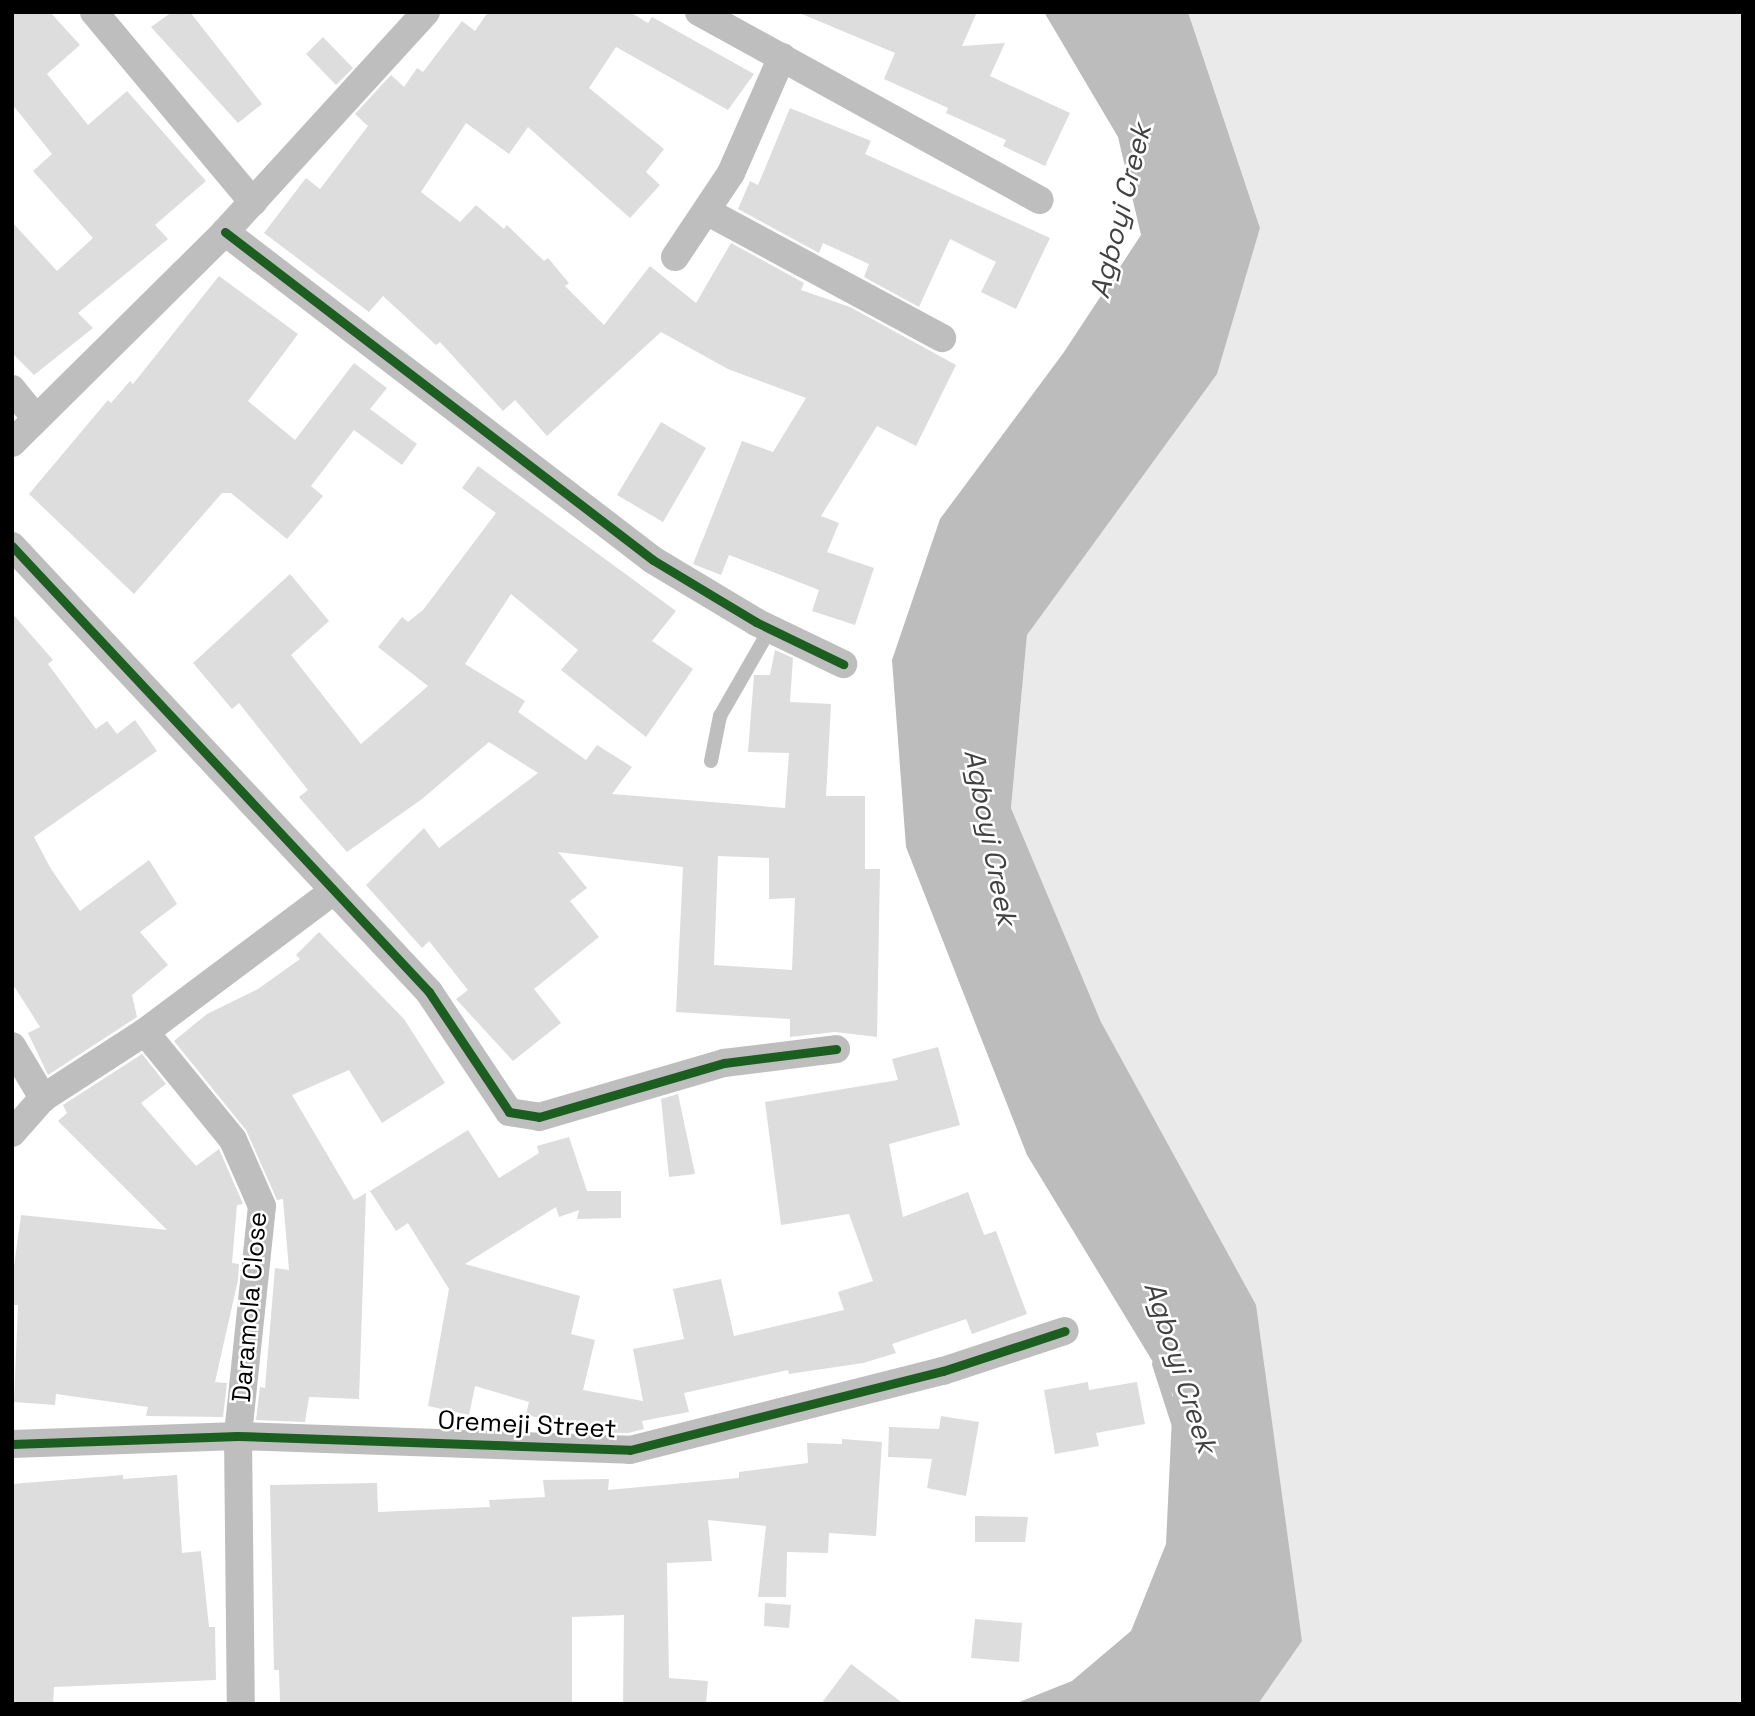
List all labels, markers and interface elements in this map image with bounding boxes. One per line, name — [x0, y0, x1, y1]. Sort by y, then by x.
water label: Agboyi Creek — [1082, 120, 1158, 302]
water label: Agboyi Creek — [957, 746, 1025, 928]
street label: Daramola Close — [226, 1210, 274, 1404]
water label: Agboyi Creek — [1137, 1277, 1225, 1457]
street label: Oremeji Street — [437, 1405, 617, 1445]

